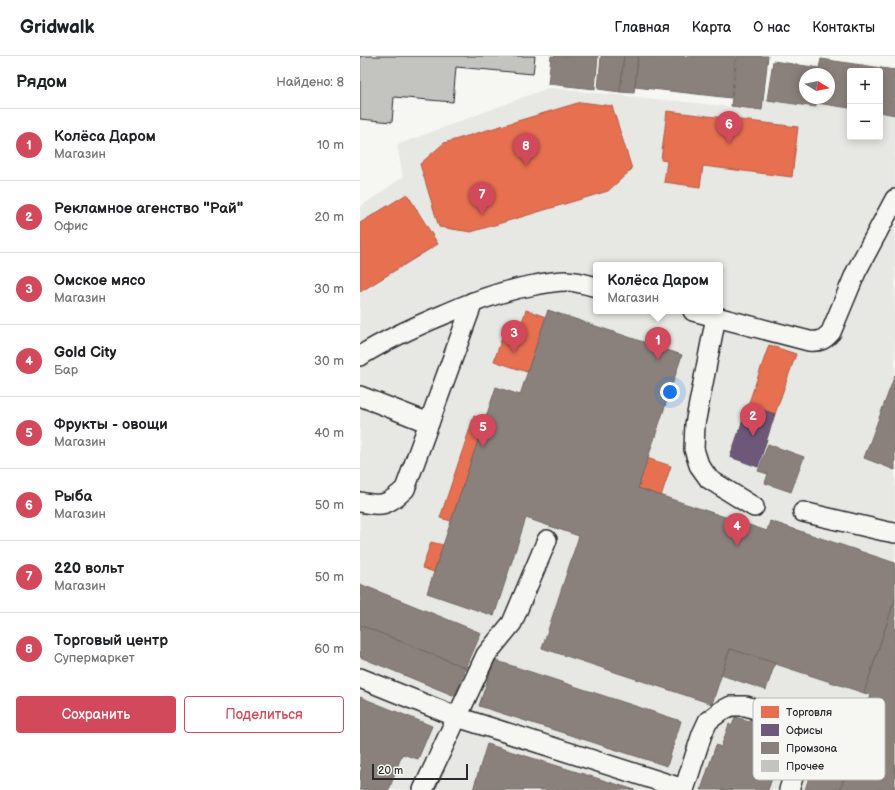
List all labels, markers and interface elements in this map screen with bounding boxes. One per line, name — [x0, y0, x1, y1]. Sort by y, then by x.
text: Gridwalk — [20, 16, 95, 39]
text: Главная — [615, 19, 670, 36]
text: Карта — [692, 19, 731, 36]
text: О нас — [753, 19, 790, 36]
text: Контакты — [812, 19, 875, 36]
north arrow — [799, 68, 835, 104]
map controls — [847, 68, 883, 140]
button: + — [847, 68, 883, 104]
text: Рядом — [16, 72, 67, 92]
text: Найдено: 8 — [276, 74, 344, 90]
button: − — [847, 104, 883, 140]
pin: 6 — [716, 111, 742, 144]
text: Колёса Даром — [54, 127, 156, 146]
pin: 8 — [513, 133, 539, 166]
text: 1 — [26, 137, 32, 153]
text: 10 m — [317, 137, 344, 153]
text: Магазин — [54, 146, 106, 162]
pin: 7 — [469, 182, 495, 215]
text: Рекламное агенство "Рай" — [54, 199, 243, 218]
text: 2 — [25, 209, 33, 225]
text: 20 m — [314, 209, 344, 225]
text: Офис — [54, 218, 88, 234]
popup — [593, 262, 723, 314]
text: Омское мясо — [54, 271, 146, 290]
text: Колёса Даром — [607, 271, 709, 290]
text: 3 — [25, 281, 33, 297]
text: 30 m — [314, 281, 344, 297]
text: Магазин — [54, 290, 106, 306]
text: Магазин — [607, 290, 659, 306]
pin: 3 — [501, 320, 527, 353]
pin: 1 — [645, 327, 671, 360]
text: Gold City — [54, 343, 116, 362]
text: 4 — [25, 353, 33, 369]
text: 30 m — [314, 353, 344, 369]
text: Бар — [54, 362, 78, 378]
your location — [660, 382, 680, 402]
pin: 2 — [740, 403, 766, 436]
pin: 5 — [470, 414, 496, 447]
text: Фрукты - овощи — [54, 415, 168, 434]
text: 5 — [25, 425, 33, 441]
text: 40 m — [314, 425, 344, 441]
text: Магазин — [54, 434, 106, 450]
text: Рыба — [54, 487, 92, 506]
text: 6 — [25, 497, 33, 513]
text: 50 m — [315, 497, 344, 513]
text: Магазин — [54, 506, 106, 522]
pin: 4 — [724, 513, 750, 546]
text: 220 вольт — [54, 559, 124, 578]
text: 7 — [25, 569, 33, 585]
text: 50 m — [315, 569, 344, 585]
text: Магазин — [54, 578, 106, 594]
text: Торговый центр — [54, 631, 168, 650]
text: 8 — [25, 641, 33, 657]
text: 60 m — [314, 641, 344, 657]
text: Супермаркет — [54, 650, 135, 666]
button: Сохранить — [16, 696, 176, 733]
button: Поделиться — [184, 696, 344, 733]
legend — [753, 698, 885, 780]
text: Торговля — [786, 706, 832, 719]
text: Офисы — [786, 724, 823, 737]
text: Промзона — [786, 742, 838, 755]
text: Прочее — [786, 760, 824, 773]
scale bar — [372, 762, 468, 781]
text: 20 m — [378, 764, 403, 777]

